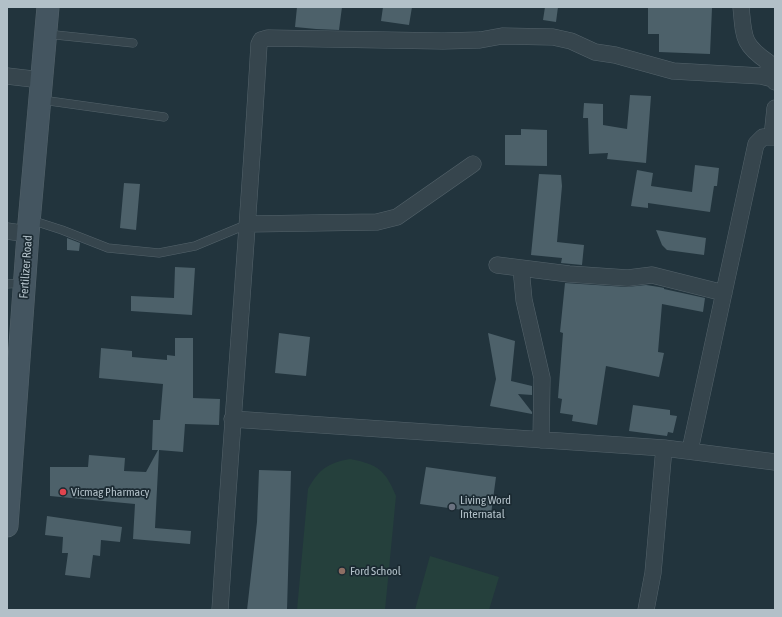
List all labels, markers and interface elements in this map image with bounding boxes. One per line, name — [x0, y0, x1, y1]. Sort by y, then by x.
street label: Fertilizer Road — [17, 235, 35, 299]
place label: Vicmag Pharmacy — [71, 485, 150, 499]
marker: Vicmag Pharmacy — [58, 487, 68, 497]
place label: Living Word Internatal — [460, 493, 511, 521]
marker: Living Word Internatal — [447, 502, 457, 512]
place label: Ford School — [350, 564, 401, 578]
marker: Ford School — [337, 566, 347, 576]

